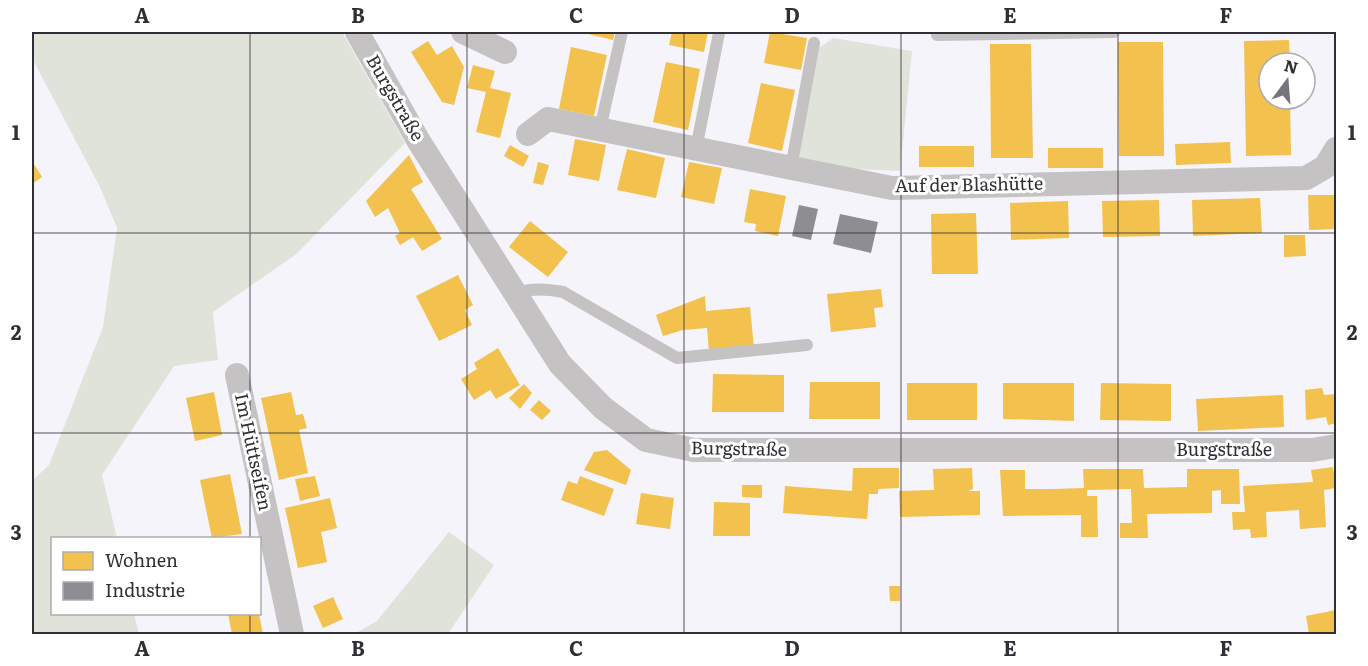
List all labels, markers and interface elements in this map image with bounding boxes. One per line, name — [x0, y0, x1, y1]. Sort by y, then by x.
text: A — [134, 0, 150, 29]
text: B — [351, 0, 365, 29]
text: C — [569, 0, 583, 29]
text: D — [784, 0, 800, 29]
text: E — [1003, 0, 1017, 29]
text: F — [1220, 0, 1233, 29]
street label: Burgstraße — [361, 49, 432, 146]
north arrow — [1257, 51, 1317, 111]
text: N — [1282, 52, 1301, 79]
text: 1 — [12, 116, 20, 146]
text: 1 — [1348, 116, 1356, 146]
street label: Auf der Blashütte — [895, 169, 1043, 198]
text: 2 — [11, 316, 22, 346]
text: 2 — [1347, 316, 1358, 346]
street label: Im Hüttseifen — [229, 390, 280, 513]
street label: Burgstraße — [691, 433, 787, 462]
street label: Burgstraße — [1176, 435, 1272, 462]
text: 3 — [10, 516, 22, 546]
text: 3 — [1346, 516, 1358, 546]
legend — [51, 537, 261, 615]
text: Wohnen — [105, 546, 178, 573]
text: Industrie — [105, 576, 185, 603]
text: A — [134, 632, 150, 662]
text: B — [351, 632, 365, 662]
text: C — [569, 632, 583, 662]
text: D — [784, 632, 800, 662]
text: E — [1003, 632, 1017, 662]
text: F — [1220, 632, 1233, 662]

